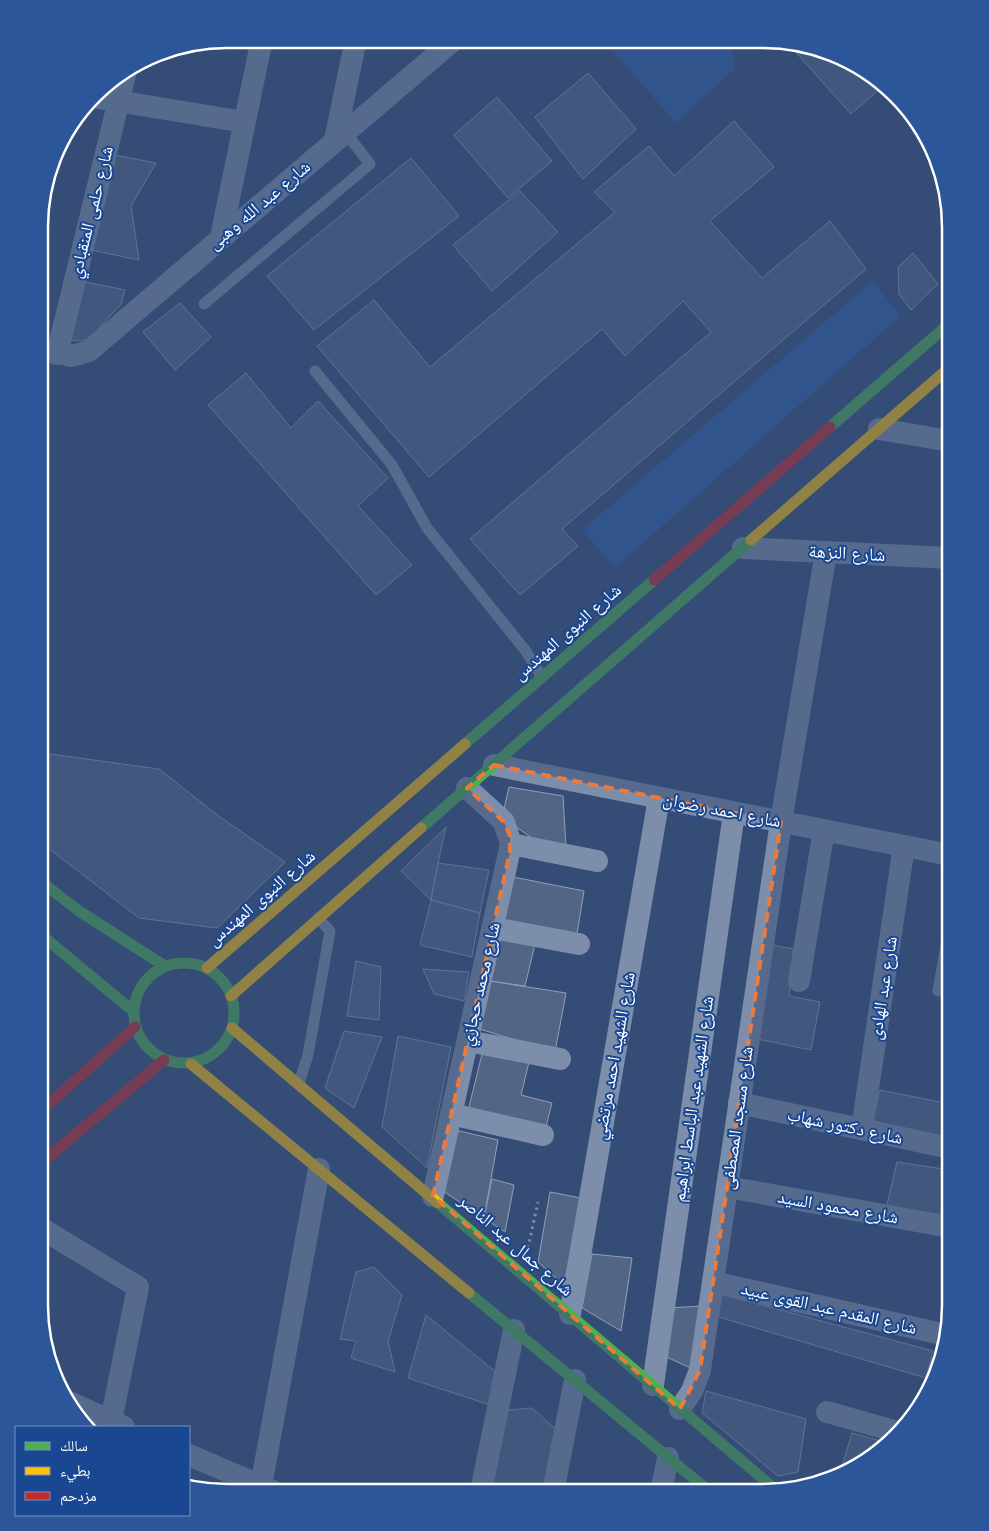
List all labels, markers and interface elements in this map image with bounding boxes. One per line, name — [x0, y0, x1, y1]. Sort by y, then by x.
street label: شارع حلمى المنقبادي — [63, 143, 122, 281]
street label: شارع عبد الله وهبى — [203, 155, 315, 255]
street label: شارع النزهة — [808, 539, 886, 567]
street label: شارع النبوى المهندس — [508, 578, 626, 686]
street label: شارع احمد رضوان — [661, 787, 783, 833]
street label: شارع النبوى المهندس — [202, 844, 320, 952]
street label: شارع محمد حجازي — [454, 920, 508, 1049]
street label: شارع عبد الهادى — [863, 934, 903, 1042]
street label: شارع الشهيد احمد مرتضي — [587, 970, 643, 1142]
street label: شارع الشهيد عبد الباسط ابراهيم — [667, 994, 719, 1204]
street label: شارع مسجد المصطفى — [715, 1045, 759, 1191]
street label: شارع دكتور شهاب — [785, 1102, 905, 1150]
street label: شارع محمود السيد — [776, 1185, 900, 1229]
street label: شارع جمال عبد الناصر — [453, 1188, 579, 1302]
street label: شارع المقدم عبد القوى عبيد — [739, 1276, 919, 1340]
legend — [15, 1426, 190, 1516]
text: سالك — [60, 1436, 88, 1456]
text: بطيء — [60, 1461, 90, 1483]
text: مزدحم — [60, 1486, 97, 1506]

